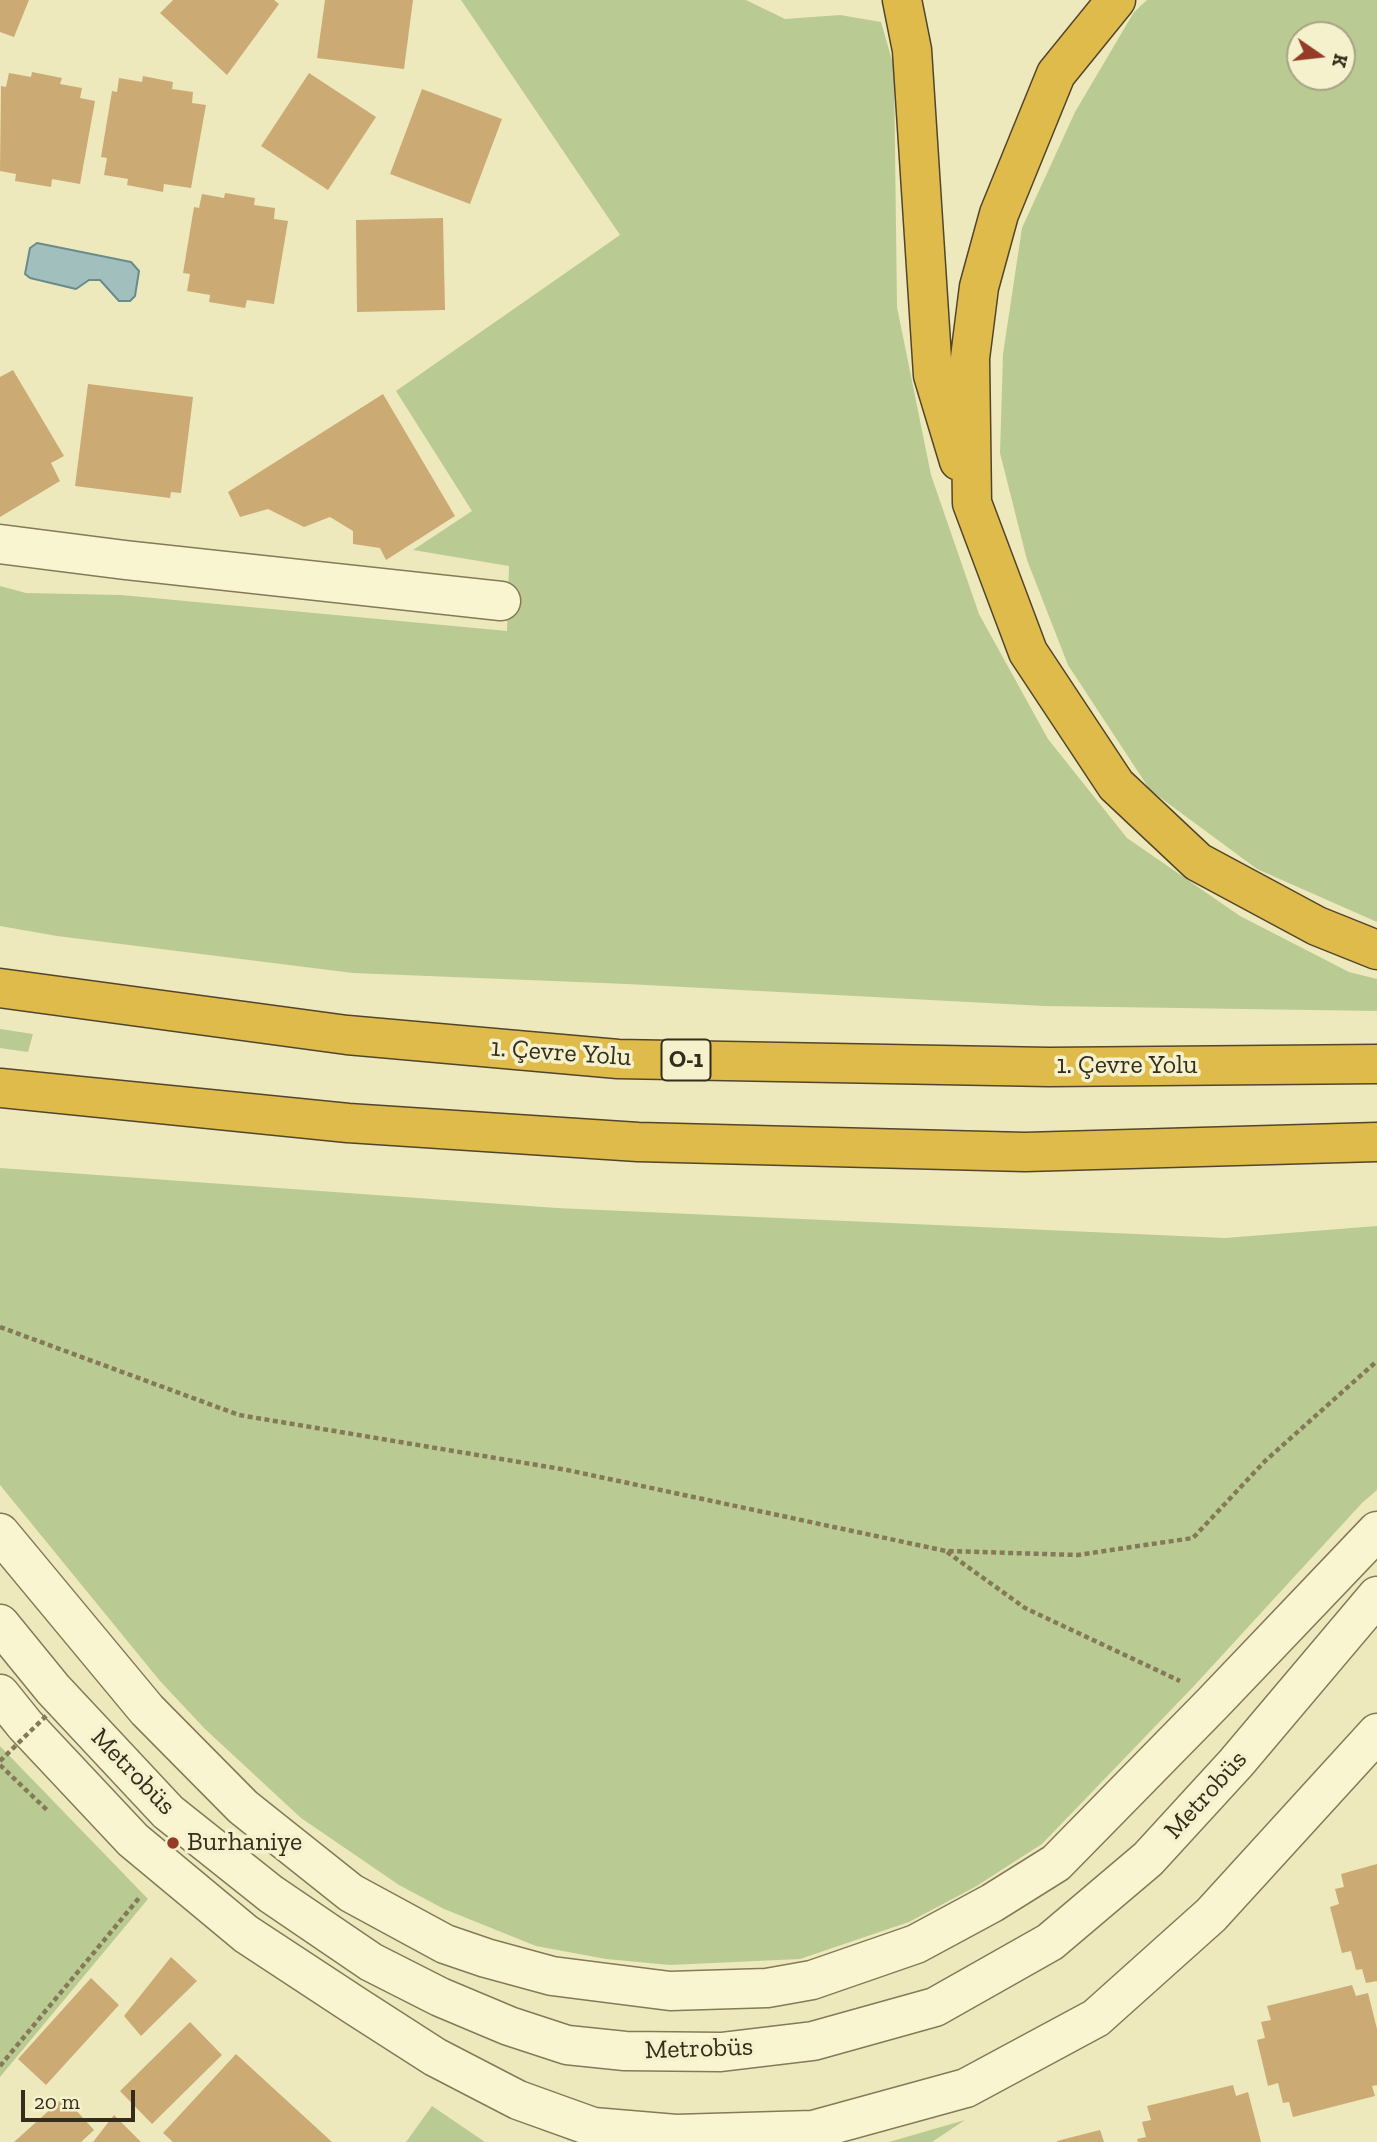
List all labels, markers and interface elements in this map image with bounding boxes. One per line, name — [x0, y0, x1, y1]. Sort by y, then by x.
north arrow — [1286, 21, 1356, 91]
text: K — [1327, 52, 1353, 70]
street label: 1. Çevre Yolu — [490, 1033, 632, 1073]
road number: O-1 — [662, 1040, 710, 1080]
street label: 1. Çevre Yolu — [1057, 1050, 1197, 1082]
street label: Metrobüs — [84, 1722, 182, 1822]
street label: Metrobüs — [1158, 1744, 1254, 1846]
place label: Burhaniye — [187, 1827, 302, 1859]
marker: Burhaniye — [165, 1835, 181, 1851]
street label: Metrobüs — [644, 2032, 754, 2066]
scale bar — [24, 2076, 138, 2120]
text: 20 m — [34, 2089, 80, 2114]

